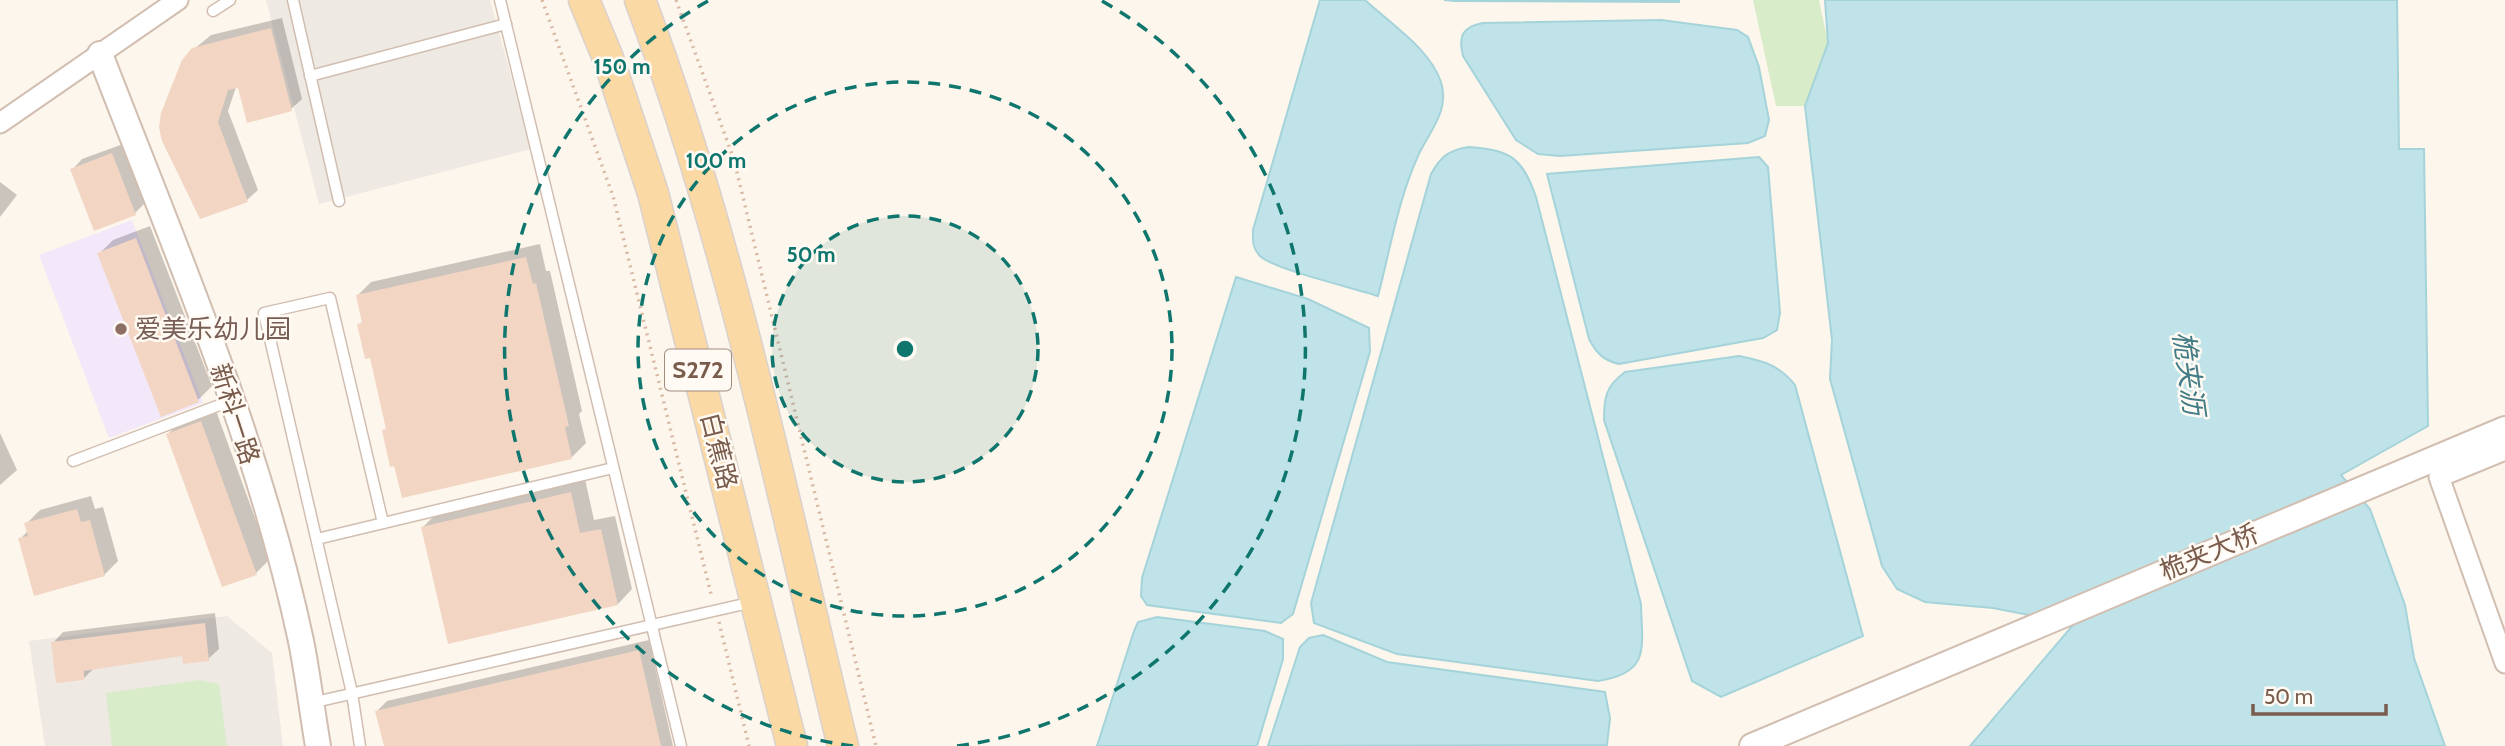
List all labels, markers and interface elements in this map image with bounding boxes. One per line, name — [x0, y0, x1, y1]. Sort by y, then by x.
text: 150 m — [594, 54, 650, 79]
text: 100 m — [686, 148, 746, 173]
text: 50 m — [786, 242, 836, 267]
place label: 爱美乐幼儿园 — [135, 313, 291, 345]
marker: 爱美乐幼儿园 — [113, 321, 129, 337]
water label: 桅夹沥 — [2166, 329, 2212, 422]
centre of rings — [893, 337, 917, 361]
road number: S272 — [665, 349, 731, 390]
street label: 新科一路 — [204, 360, 266, 468]
street label: 白蕉路 — [694, 409, 744, 493]
street label: 桅夹大桥 — [2155, 517, 2263, 587]
scale bar — [2253, 672, 2386, 716]
text: 50 m — [2264, 684, 2313, 709]

